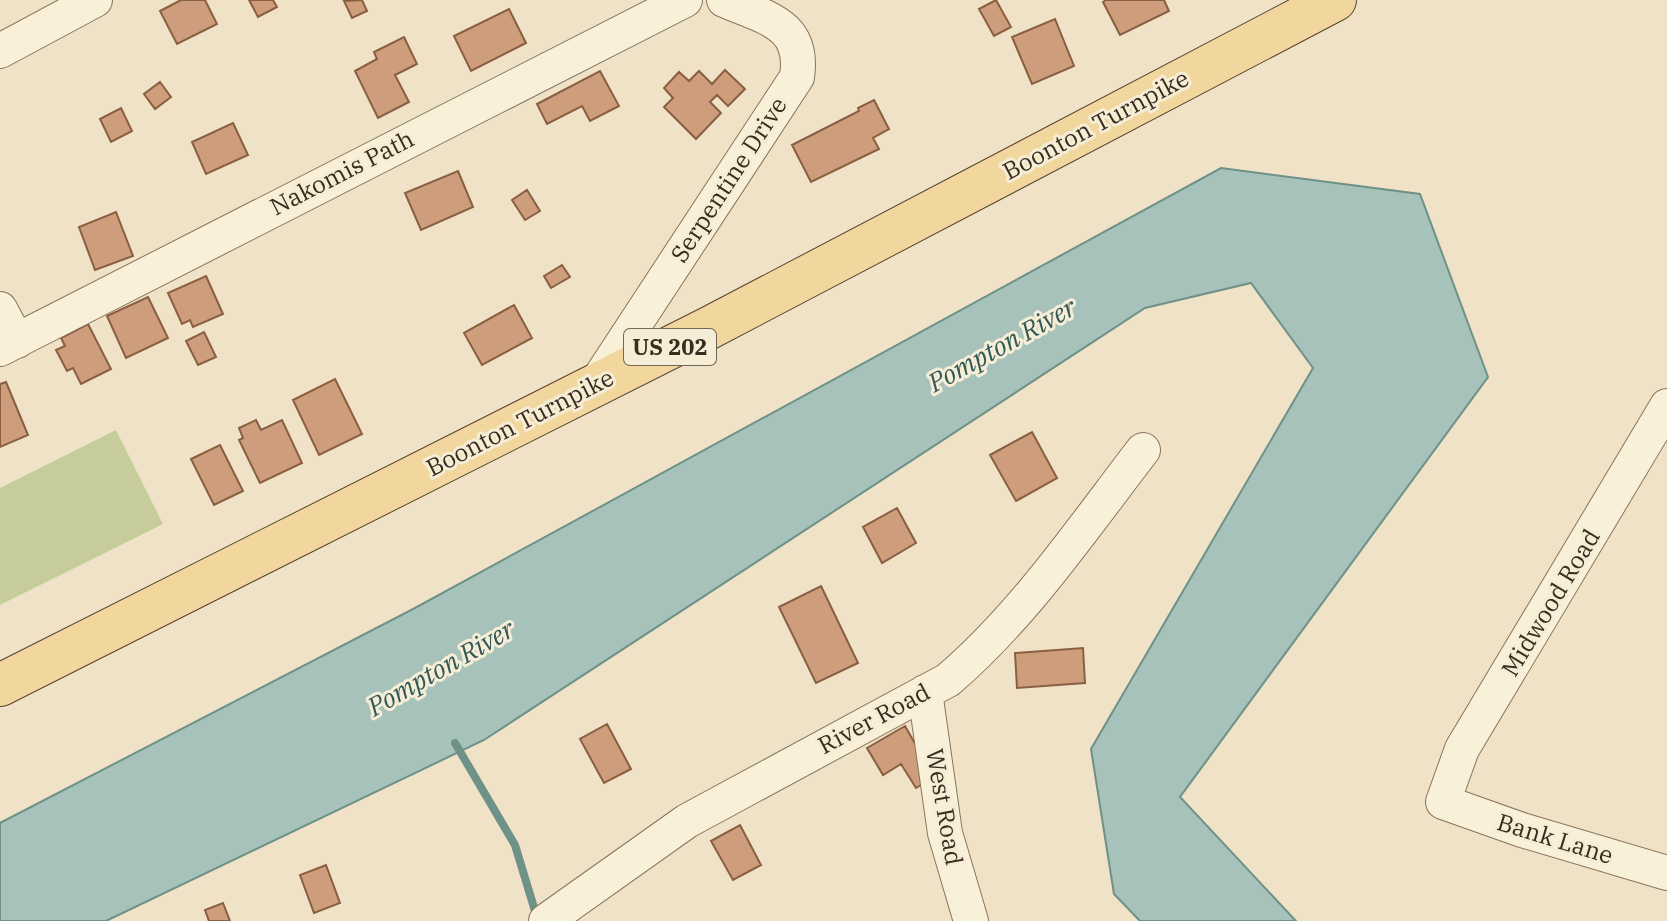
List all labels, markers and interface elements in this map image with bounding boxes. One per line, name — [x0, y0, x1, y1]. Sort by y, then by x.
street label: Boonton Turnpike — [997, 62, 1194, 187]
street label: Serpentine Drive — [663, 91, 794, 268]
street label: Nakomis Path — [264, 122, 419, 222]
water label: Pompton River — [920, 289, 1082, 399]
road number: US 202 — [624, 329, 716, 365]
street label: Boonton Turnpike — [420, 361, 619, 483]
street label: Midwood Road — [1494, 523, 1607, 682]
water label: Pompton River — [360, 611, 521, 723]
street label: River Road — [812, 675, 935, 761]
street label: West Road — [919, 746, 971, 868]
street label: Bank Lane — [1493, 805, 1617, 871]

